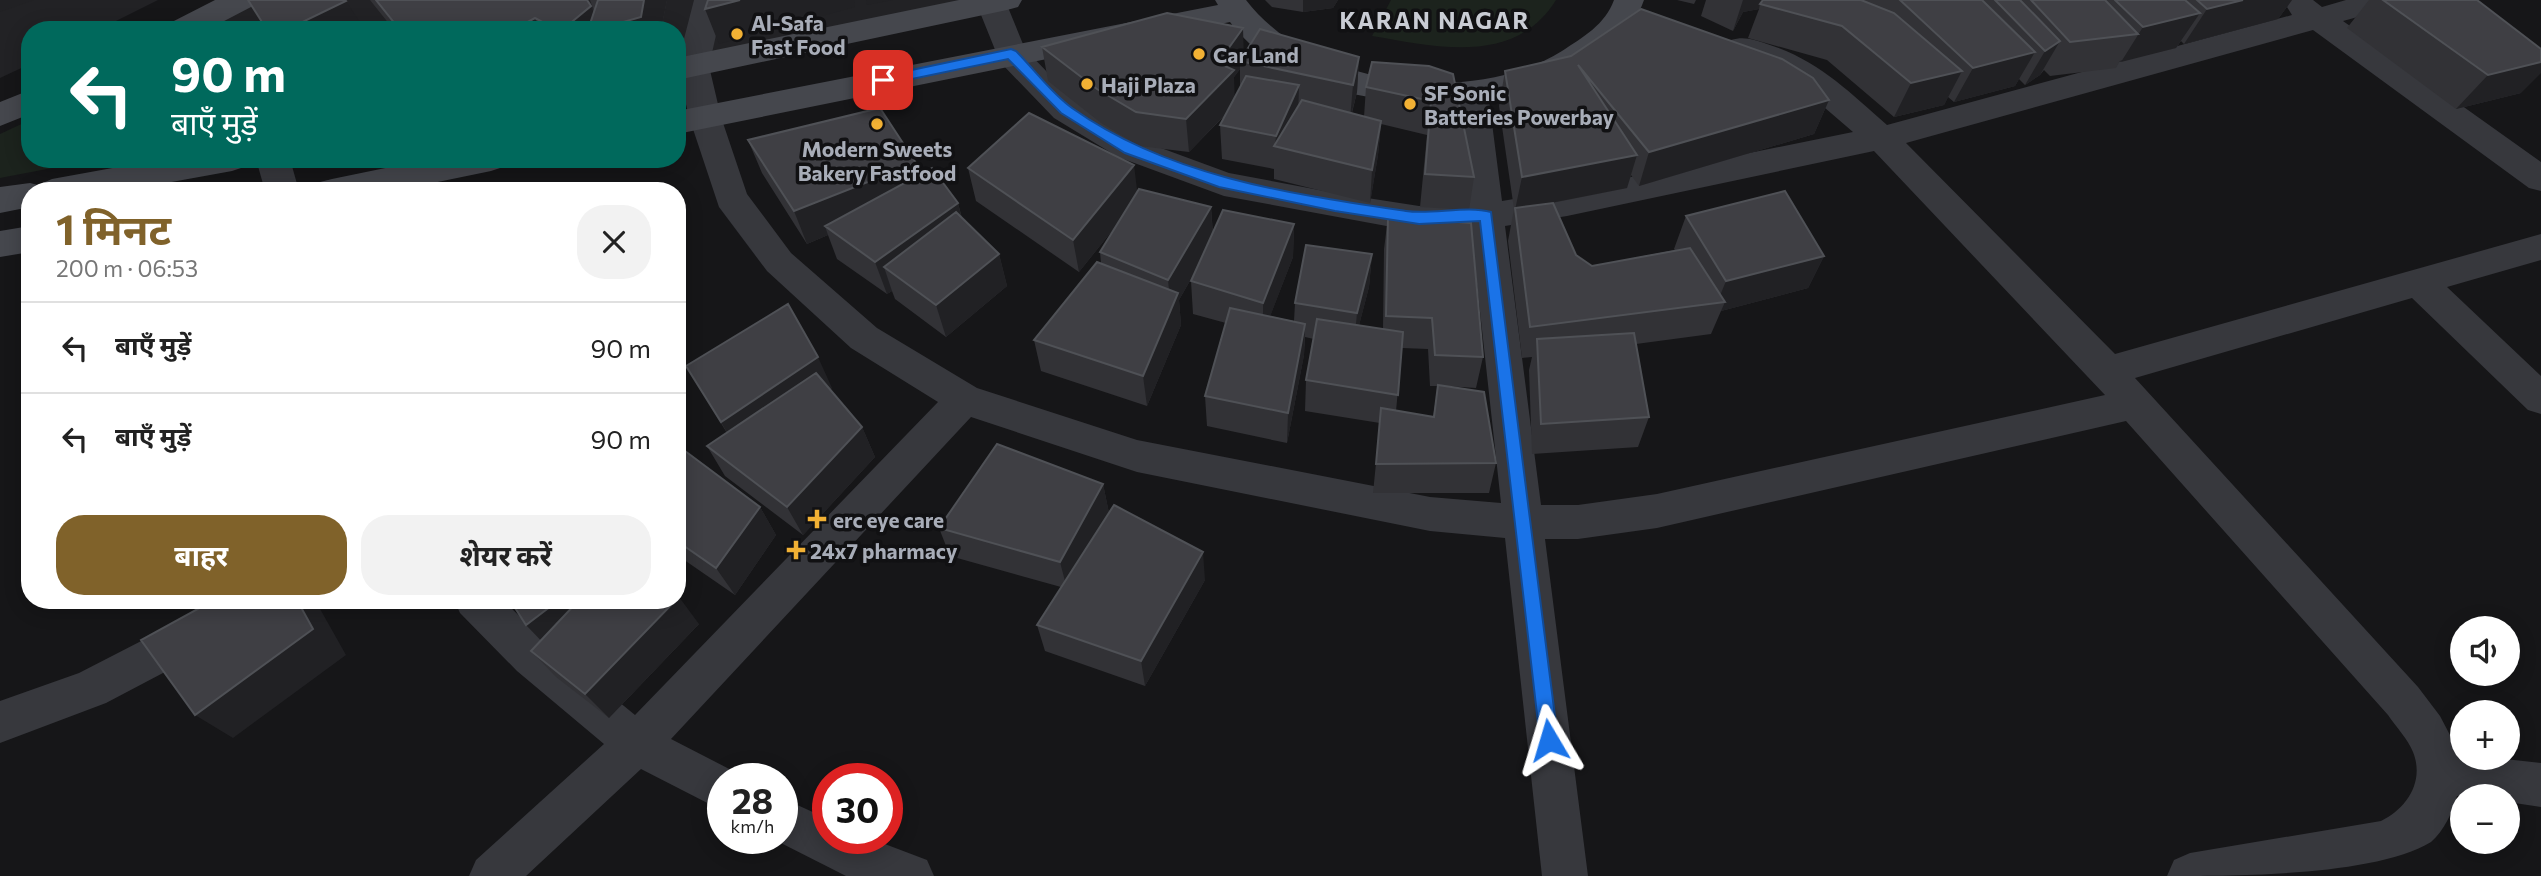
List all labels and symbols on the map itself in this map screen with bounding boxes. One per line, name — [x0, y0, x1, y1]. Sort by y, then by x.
district label: KARAN NAGAR — [1340, 6, 1530, 34]
place label: Al-Safa Fast Food — [751, 10, 846, 59]
marker: Al-Safa Fast Food — [729, 26, 745, 42]
place label: Car Land — [1213, 42, 1299, 67]
marker: Car Land — [1191, 46, 1207, 62]
pin — [853, 50, 913, 110]
place label: Haji Plaza — [1101, 72, 1196, 97]
marker: Haji Plaza — [1079, 76, 1095, 92]
place label: SF Sonic Batteries Powerbay — [1424, 80, 1614, 129]
marker: SF Sonic Batteries Powerbay — [1402, 96, 1418, 112]
marker: Modern Sweets Bakery Fastfood — [869, 116, 885, 132]
place label: Modern Sweets Bakery Fastfood — [798, 136, 956, 185]
place label: erc eye care — [833, 507, 944, 532]
marker: erc eye care — [807, 509, 827, 529]
place label: 24x7 pharmacy — [810, 538, 958, 563]
marker: 24x7 pharmacy — [788, 542, 804, 558]
position arrow — [1512, 703, 1586, 777]
speed limit sign: 30 — [812, 763, 903, 854]

